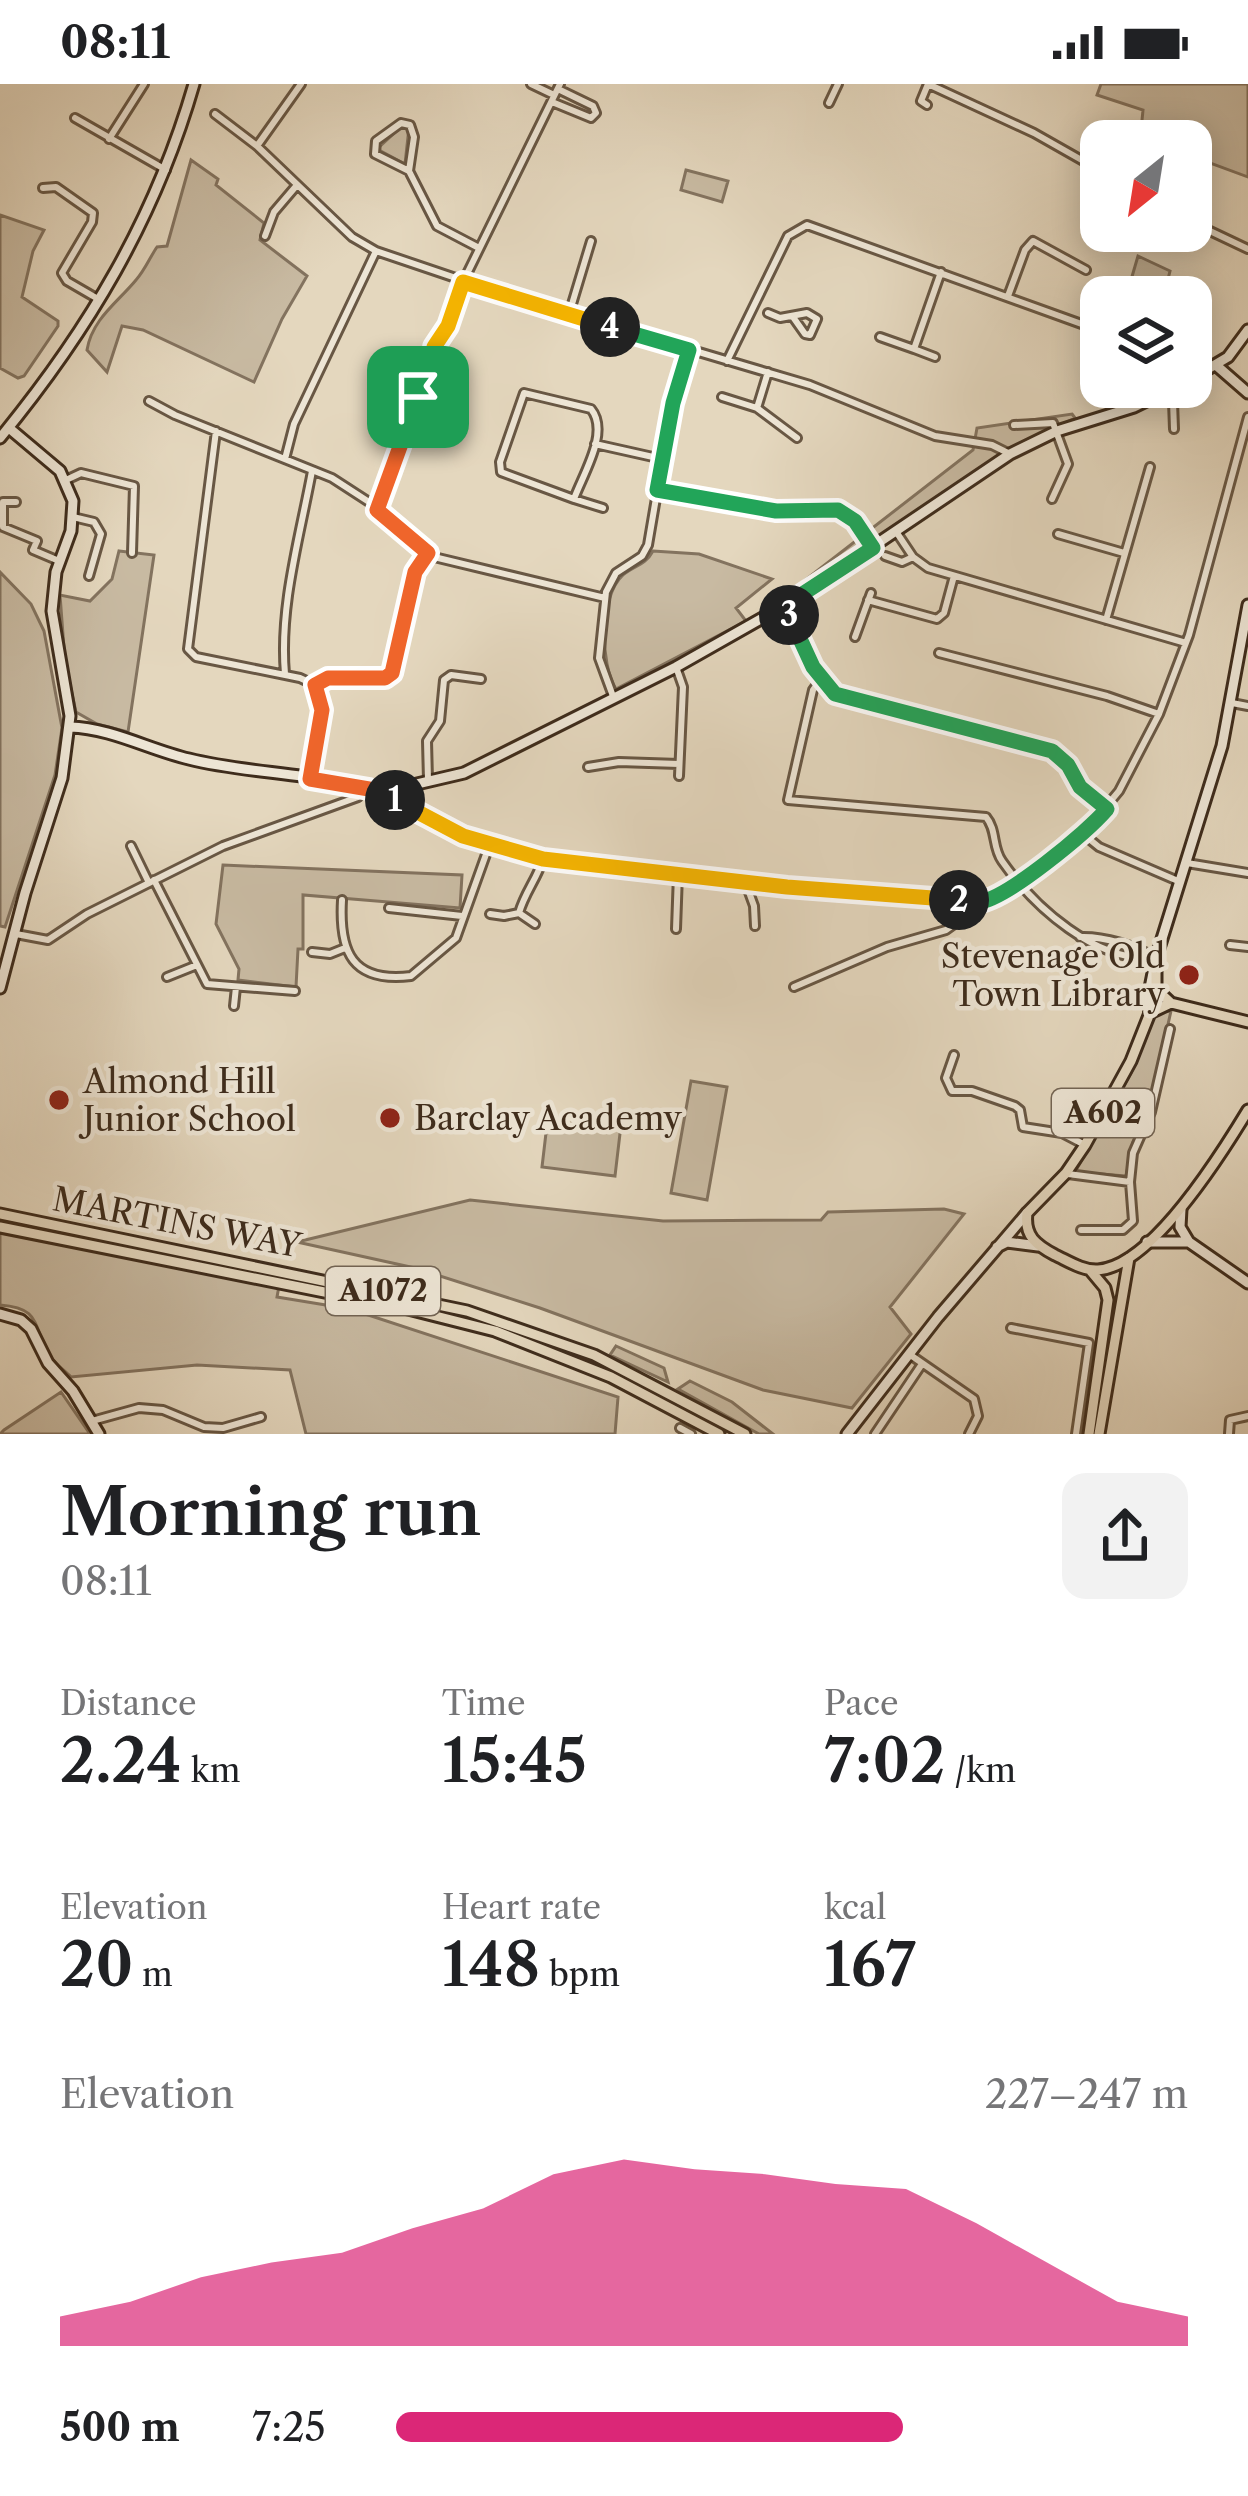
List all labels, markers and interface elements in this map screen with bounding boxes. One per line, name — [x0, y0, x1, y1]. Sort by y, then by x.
text: 08:11 — [60, 14, 170, 70]
north arrow — [1080, 120, 1212, 252]
map controls — [1080, 120, 1212, 408]
button: layers — [1080, 276, 1212, 408]
pin: 4 — [580, 297, 640, 357]
text: 4 — [600, 306, 620, 347]
pin — [367, 346, 469, 448]
icon: arrive — [385, 364, 451, 430]
pin: 3 — [759, 585, 819, 645]
text: 3 — [780, 594, 798, 635]
pin: 1 — [365, 770, 425, 830]
text: 1 — [388, 779, 402, 820]
pin: 2 — [929, 870, 989, 930]
text: 2 — [949, 879, 969, 920]
place label: Stevenage Old Town Library — [941, 936, 1166, 1015]
marker: Stevenage Old Town Library — [1176, 962, 1202, 988]
place label: Almond Hill Junior School — [78, 1061, 296, 1140]
marker: Almond Hill Junior School — [46, 1087, 72, 1113]
road number: A602 — [1052, 1089, 1154, 1137]
place label: Barclay Academy — [414, 1098, 683, 1139]
marker: Barclay Academy — [377, 1105, 403, 1131]
street label: MARTINS WAY — [49, 1178, 305, 1267]
road number: A1072 — [326, 1267, 440, 1315]
text: Morning run — [60, 1471, 481, 1552]
button: share — [1062, 1473, 1188, 1599]
text: 08:11 — [60, 1557, 152, 1605]
text: Distance — [60, 1683, 197, 1724]
text: Time — [442, 1683, 525, 1724]
text: Pace — [824, 1683, 899, 1724]
text: 2.24 — [60, 1724, 182, 1798]
text: 15:45 — [442, 1724, 587, 1798]
text: 7:02 — [824, 1724, 946, 1798]
text: km — [182, 1750, 240, 1791]
text: /km — [946, 1750, 1016, 1791]
text: Elevation — [60, 1887, 207, 1928]
text: Heart rate — [442, 1887, 601, 1928]
text: kcal — [824, 1887, 886, 1928]
text: 20 — [60, 1928, 133, 2002]
text: 148 — [442, 1928, 540, 2002]
text: 167 — [824, 1928, 916, 2002]
text: m — [133, 1954, 173, 1995]
text: bpm — [540, 1954, 620, 1995]
text: Elevation — [60, 2070, 234, 2118]
text: 227–247 m — [985, 2070, 1188, 2118]
text: 500 m — [60, 2403, 180, 2451]
text: 7:25 — [252, 2403, 326, 2451]

